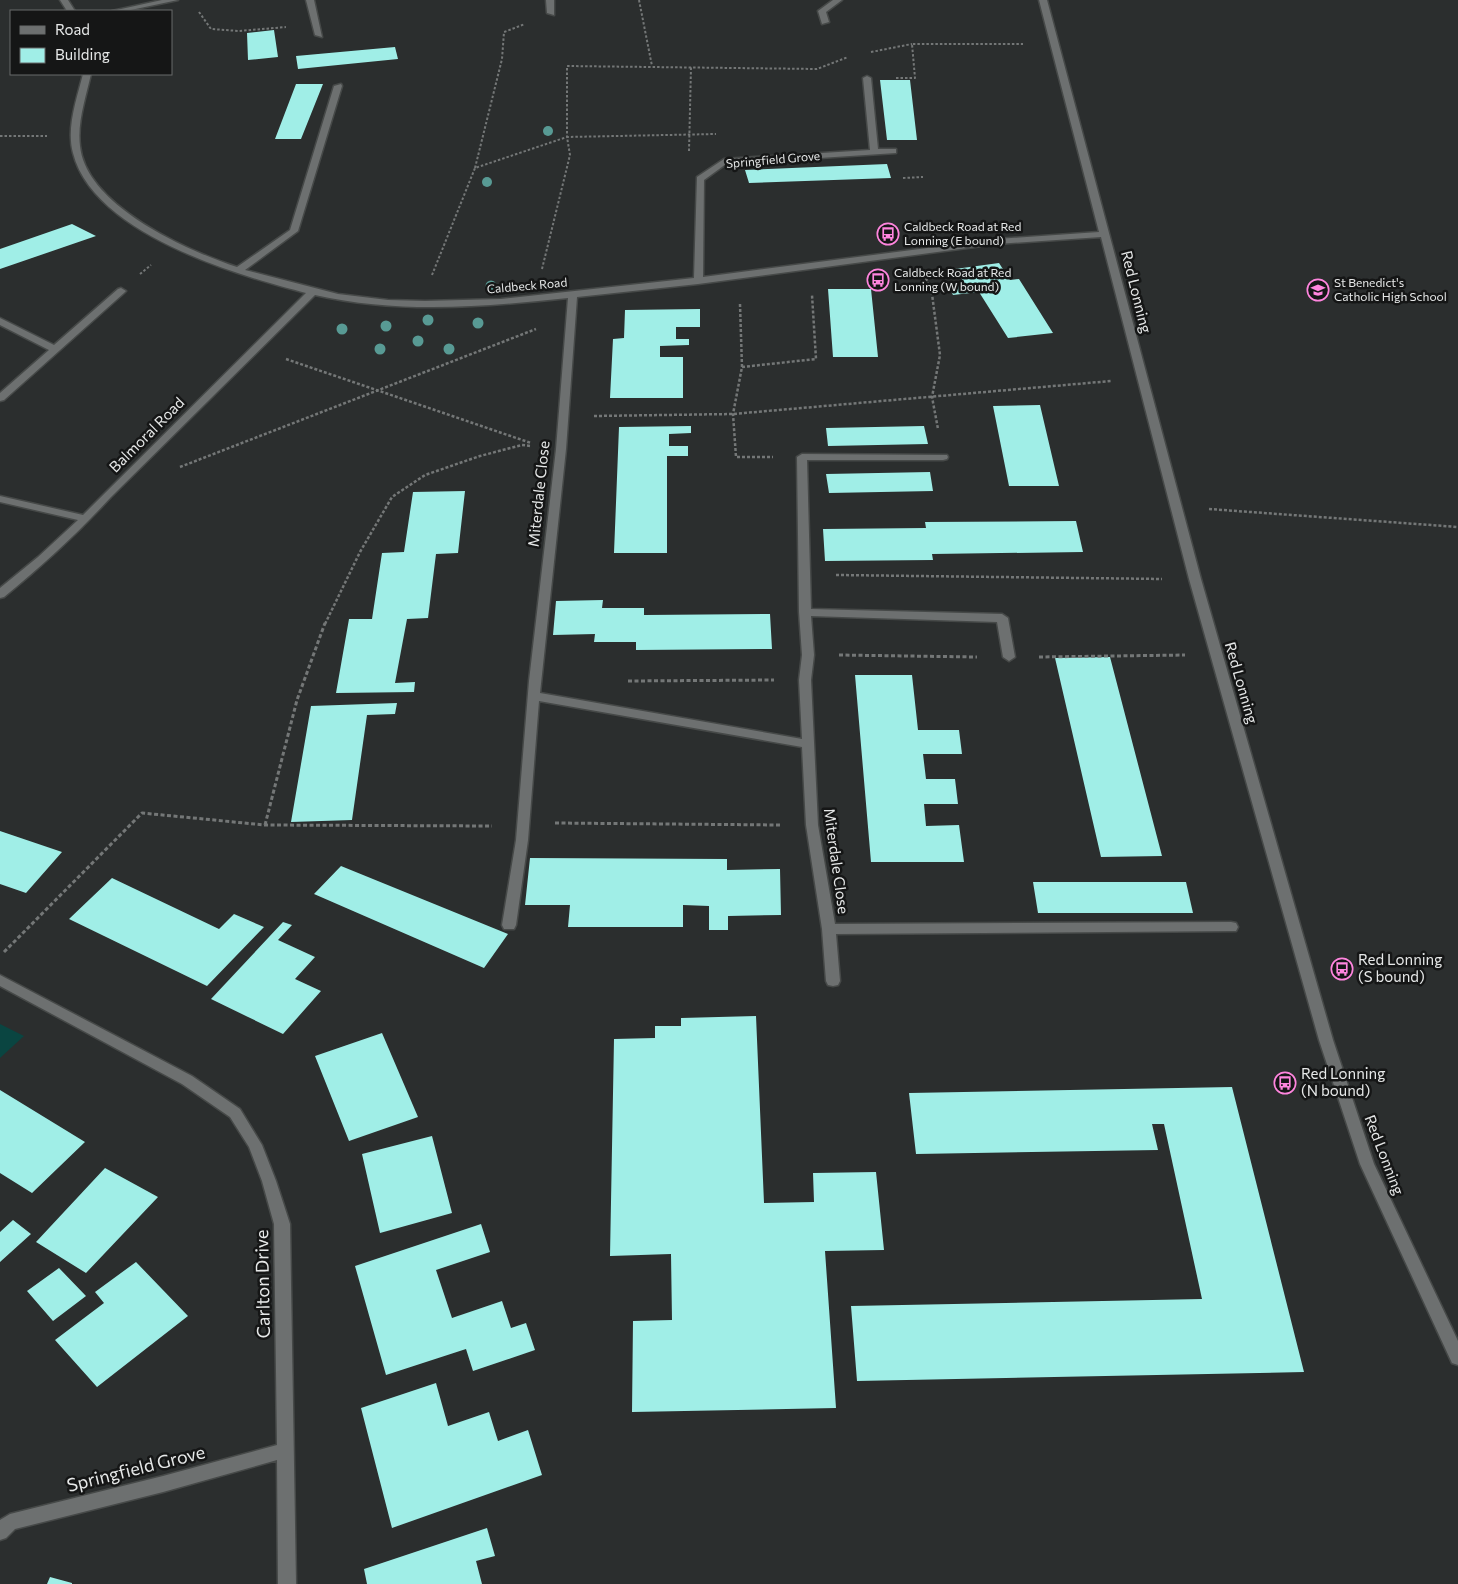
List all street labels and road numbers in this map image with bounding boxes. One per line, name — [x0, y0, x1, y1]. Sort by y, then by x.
street label: Springfield Grove — [725, 148, 821, 170]
street label: Red Lonning — [1118, 249, 1156, 335]
street label: Caldbeck Road — [486, 275, 568, 295]
street label: Balmoral Road — [105, 393, 188, 476]
street label: Miterdale Close — [523, 440, 553, 548]
street label: Red Lonning — [1222, 640, 1262, 726]
street label: Miterdale Close — [821, 807, 853, 915]
street label: Red Lonning — [1361, 1112, 1408, 1197]
street label: Carlton Drive — [250, 1229, 274, 1339]
street label: Springfield Grove — [64, 1440, 207, 1496]

